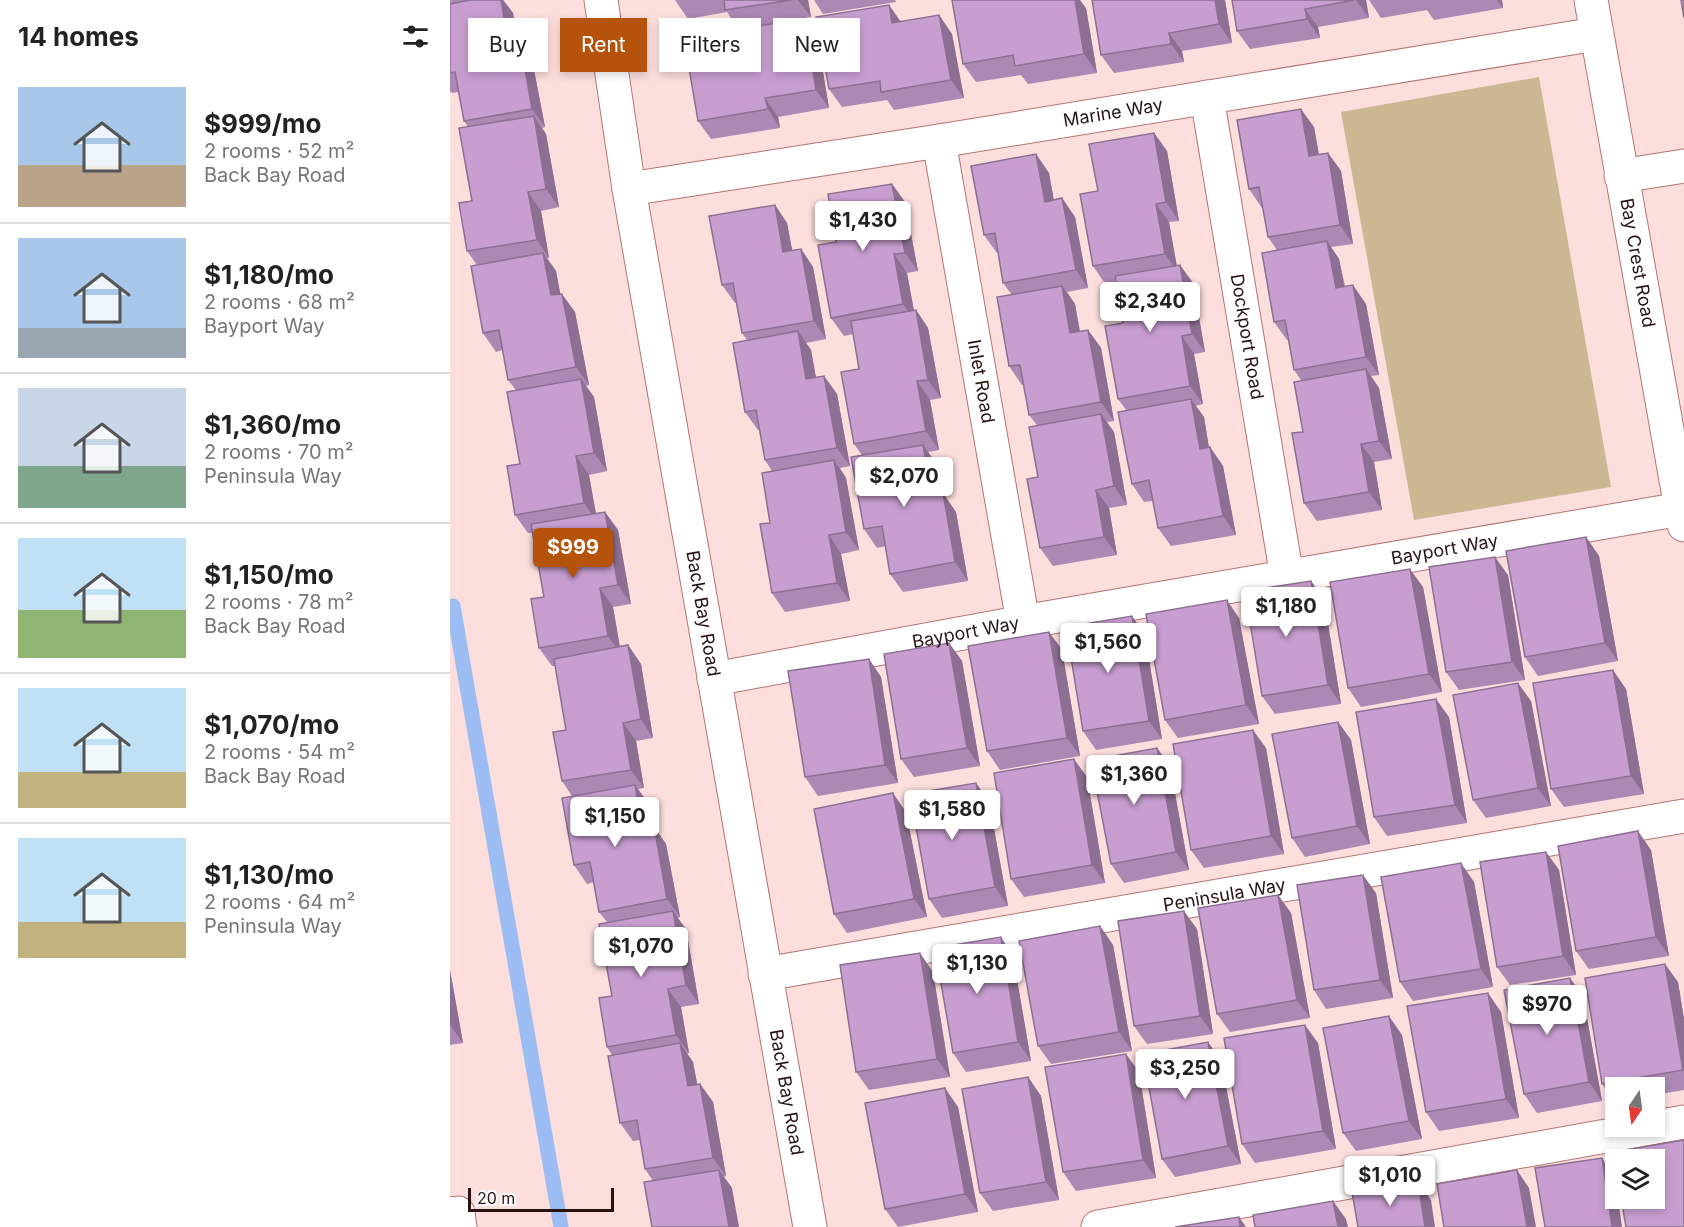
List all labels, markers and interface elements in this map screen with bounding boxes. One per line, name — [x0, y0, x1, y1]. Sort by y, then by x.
chip: Buy — [468, 18, 548, 72]
chip: Rent — [560, 18, 647, 72]
chip: Filters — [659, 18, 761, 72]
chip: New — [773, 18, 860, 72]
icon: filters — [399, 20, 432, 53]
text: 14 homes — [18, 21, 139, 52]
street label: Marine Way — [1062, 94, 1164, 131]
text: $999/mo — [204, 108, 321, 139]
icon: home — [66, 111, 138, 183]
text: 2 rooms · 52 m² — [204, 139, 354, 163]
text: Back Bay Road — [204, 163, 345, 187]
street label: Bay Crest Road — [1616, 197, 1660, 329]
pin: $1,430 — [814, 201, 912, 252]
text: $1,430 — [829, 208, 897, 232]
text: $1,180/mo — [204, 259, 334, 290]
icon: home — [66, 262, 138, 334]
street label: Dockport Road — [1227, 272, 1268, 401]
pin: $2,340 — [1101, 282, 1199, 333]
text: $2,340 — [1114, 289, 1186, 313]
text: 2 rooms · 68 m² — [204, 290, 355, 314]
text: Bayport Way — [204, 314, 324, 338]
street label: Inlet Road — [964, 338, 999, 425]
text: $1,360/mo — [204, 409, 341, 440]
icon: home — [66, 412, 138, 484]
text: 2 rooms · 70 m² — [204, 440, 354, 464]
pin: $2,070 — [855, 457, 953, 508]
text: Peninsula Way — [204, 464, 342, 488]
text: $2,070 — [869, 464, 939, 488]
pin: $999 — [537, 528, 609, 579]
street label: Bayport Way — [1389, 530, 1500, 569]
text: $999 — [547, 535, 599, 559]
street label: Back Bay Road — [682, 549, 725, 678]
text: $1,150/mo — [204, 559, 334, 590]
icon: home — [66, 562, 138, 634]
pin: $1,180 — [1237, 587, 1335, 638]
text: 2 rooms · 78 m² — [204, 590, 353, 614]
text: $1,180 — [1255, 594, 1317, 618]
street label: Bayport Way — [910, 612, 1021, 652]
text: Back Bay Road — [204, 614, 345, 638]
pin: $1,560 — [1059, 623, 1157, 674]
text: $1,560 — [1074, 630, 1142, 654]
text: $1,070/mo — [204, 709, 339, 740]
icon: home — [66, 712, 138, 784]
text: 2 rooms · 54 m² — [204, 740, 355, 764]
pin: $1,360 — [1085, 755, 1183, 806]
text: $1,360 — [1100, 762, 1168, 786]
text: Back Bay Road — [204, 764, 345, 788]
pin: $1,580 — [903, 790, 1001, 841]
pin: $1,150 — [566, 797, 664, 848]
text: $1,580 — [918, 797, 986, 821]
text: $1,150 — [584, 804, 646, 828]
text: $1,130/mo — [204, 859, 334, 890]
icon: home — [66, 862, 138, 934]
street label: Peninsula Way — [1161, 874, 1287, 915]
text: 2 rooms · 64 m² — [204, 890, 355, 914]
text: Peninsula Way — [204, 914, 342, 938]
pin: $1,070 — [592, 927, 690, 978]
text: $1,070 — [608, 934, 674, 958]
pin: $1,130 — [928, 944, 1026, 995]
text: $1,130 — [946, 951, 1008, 975]
pin: $970 — [1511, 985, 1583, 1036]
text: $970 — [1522, 992, 1572, 1016]
street label: Back Bay Road — [766, 1028, 808, 1157]
pin: $3,250 — [1136, 1049, 1234, 1100]
text: $3,250 — [1149, 1056, 1221, 1080]
north arrow — [1605, 1077, 1665, 1137]
map controls — [1605, 1077, 1665, 1209]
button: layers — [1605, 1149, 1665, 1209]
pin: $1,010 — [1341, 1156, 1439, 1207]
text: $1,010 — [1358, 1163, 1422, 1187]
scale bar — [468, 1185, 614, 1212]
text: 20 m — [477, 1188, 515, 1208]

